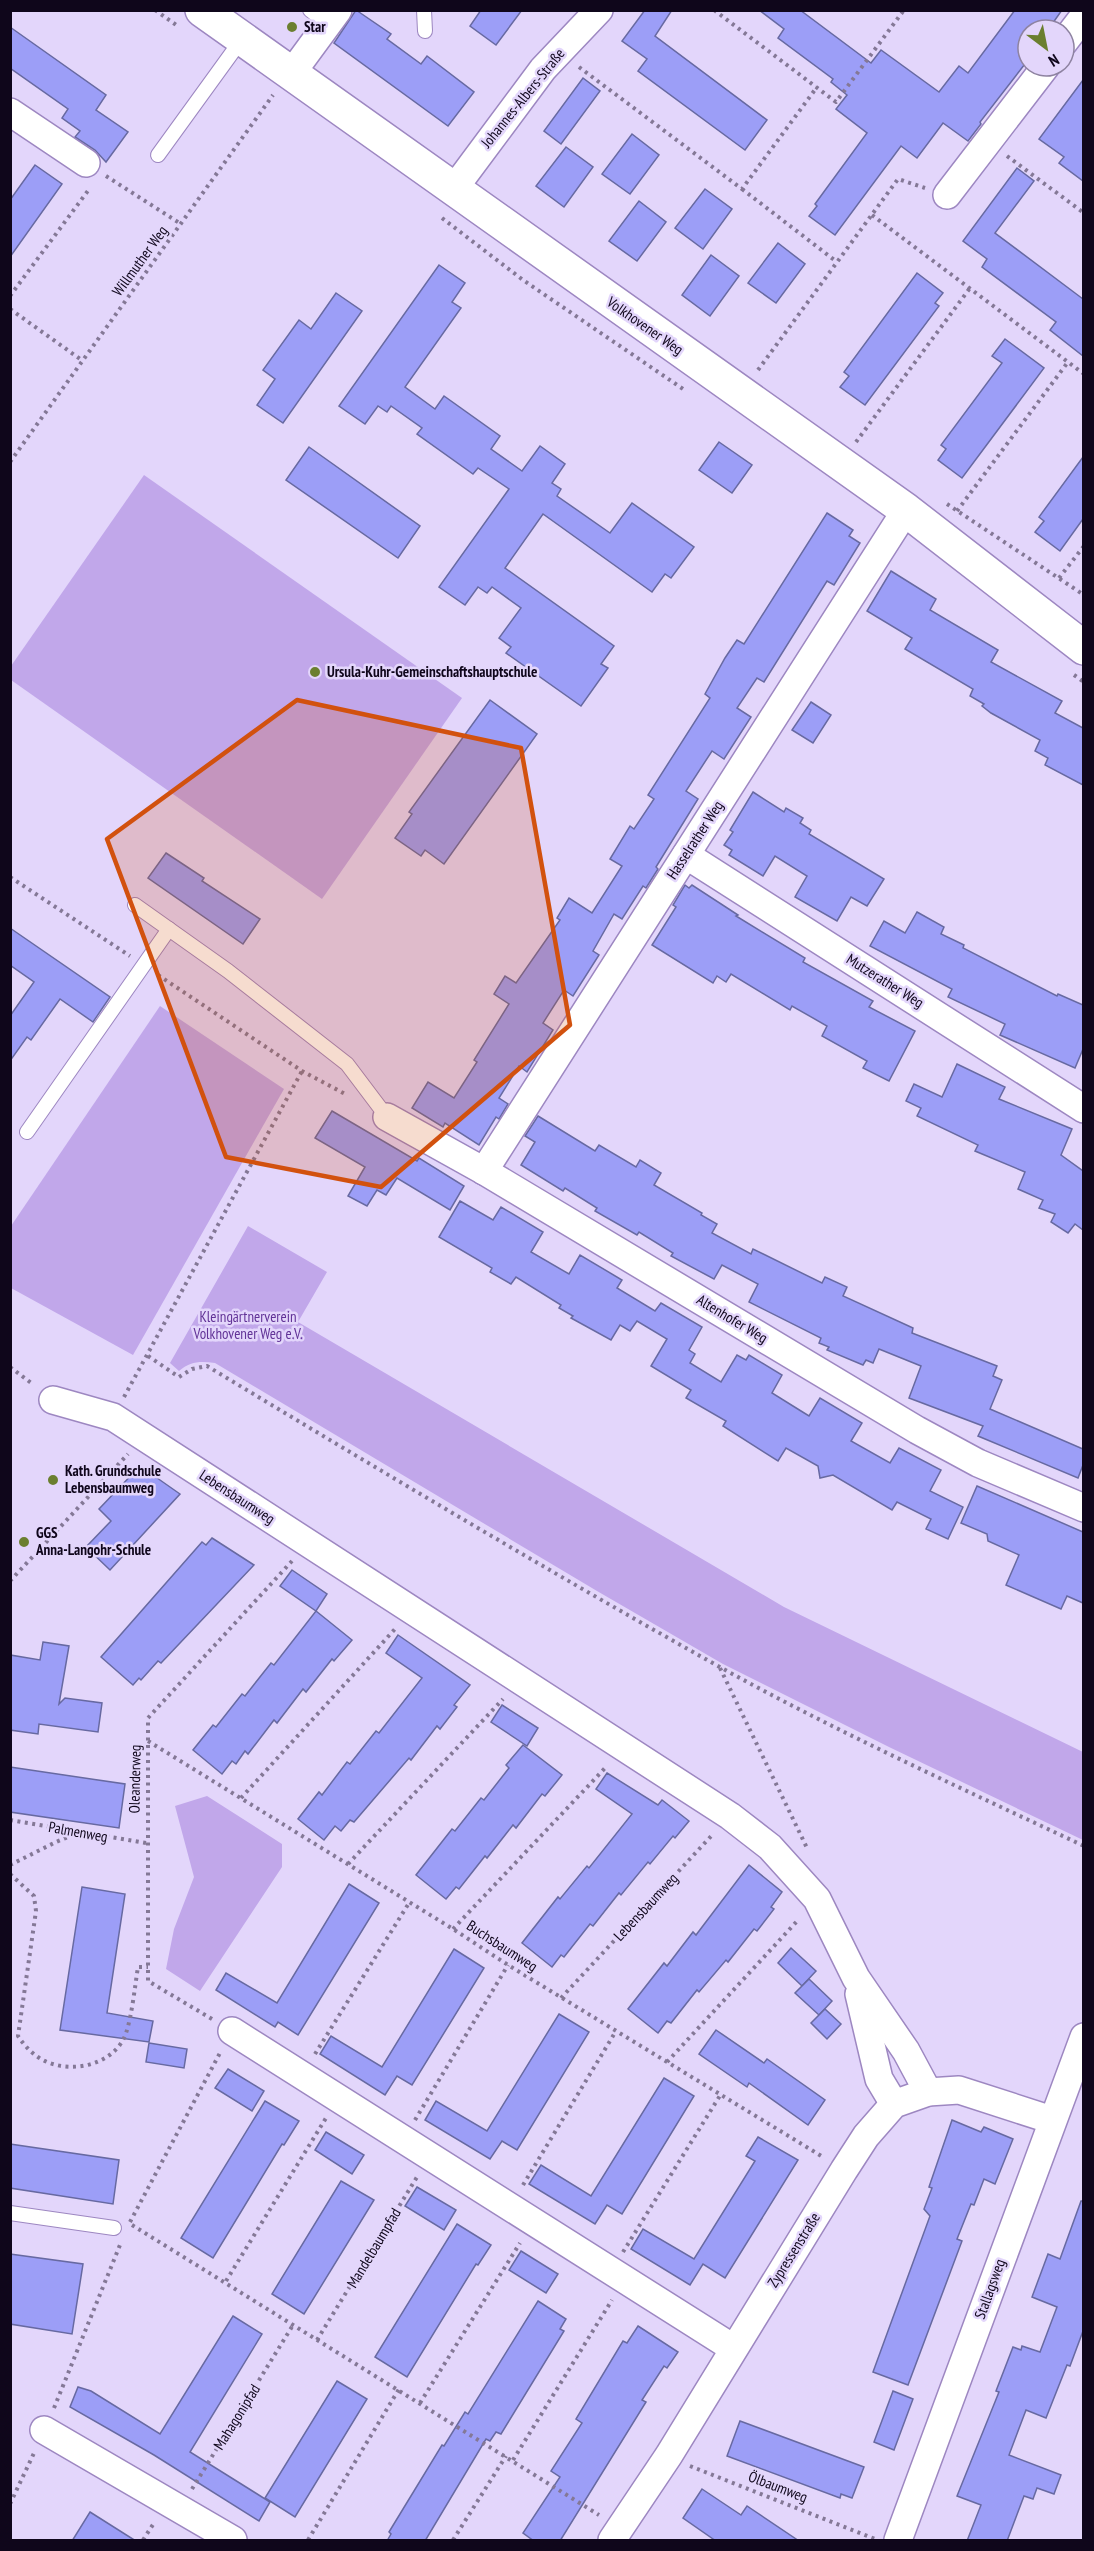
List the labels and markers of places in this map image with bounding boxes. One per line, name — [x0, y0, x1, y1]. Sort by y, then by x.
place label: Star — [304, 17, 326, 36]
marker: Star — [285, 20, 299, 34]
place label: Ursula-Kuhr-Gemeinschaftshauptschule — [327, 662, 537, 681]
marker: Ursula-Kuhr-Gemeinschaftshauptschule — [308, 665, 322, 679]
place label: Kath. Grundschule Lebensbaumweg — [65, 1461, 161, 1497]
marker: Kath. Grundschule Lebensbaumweg — [46, 1473, 60, 1487]
place label: GGS Anna-Langohr-Schule — [35, 1523, 151, 1559]
marker: GGS Anna-Langohr-Schule — [17, 1535, 31, 1549]

